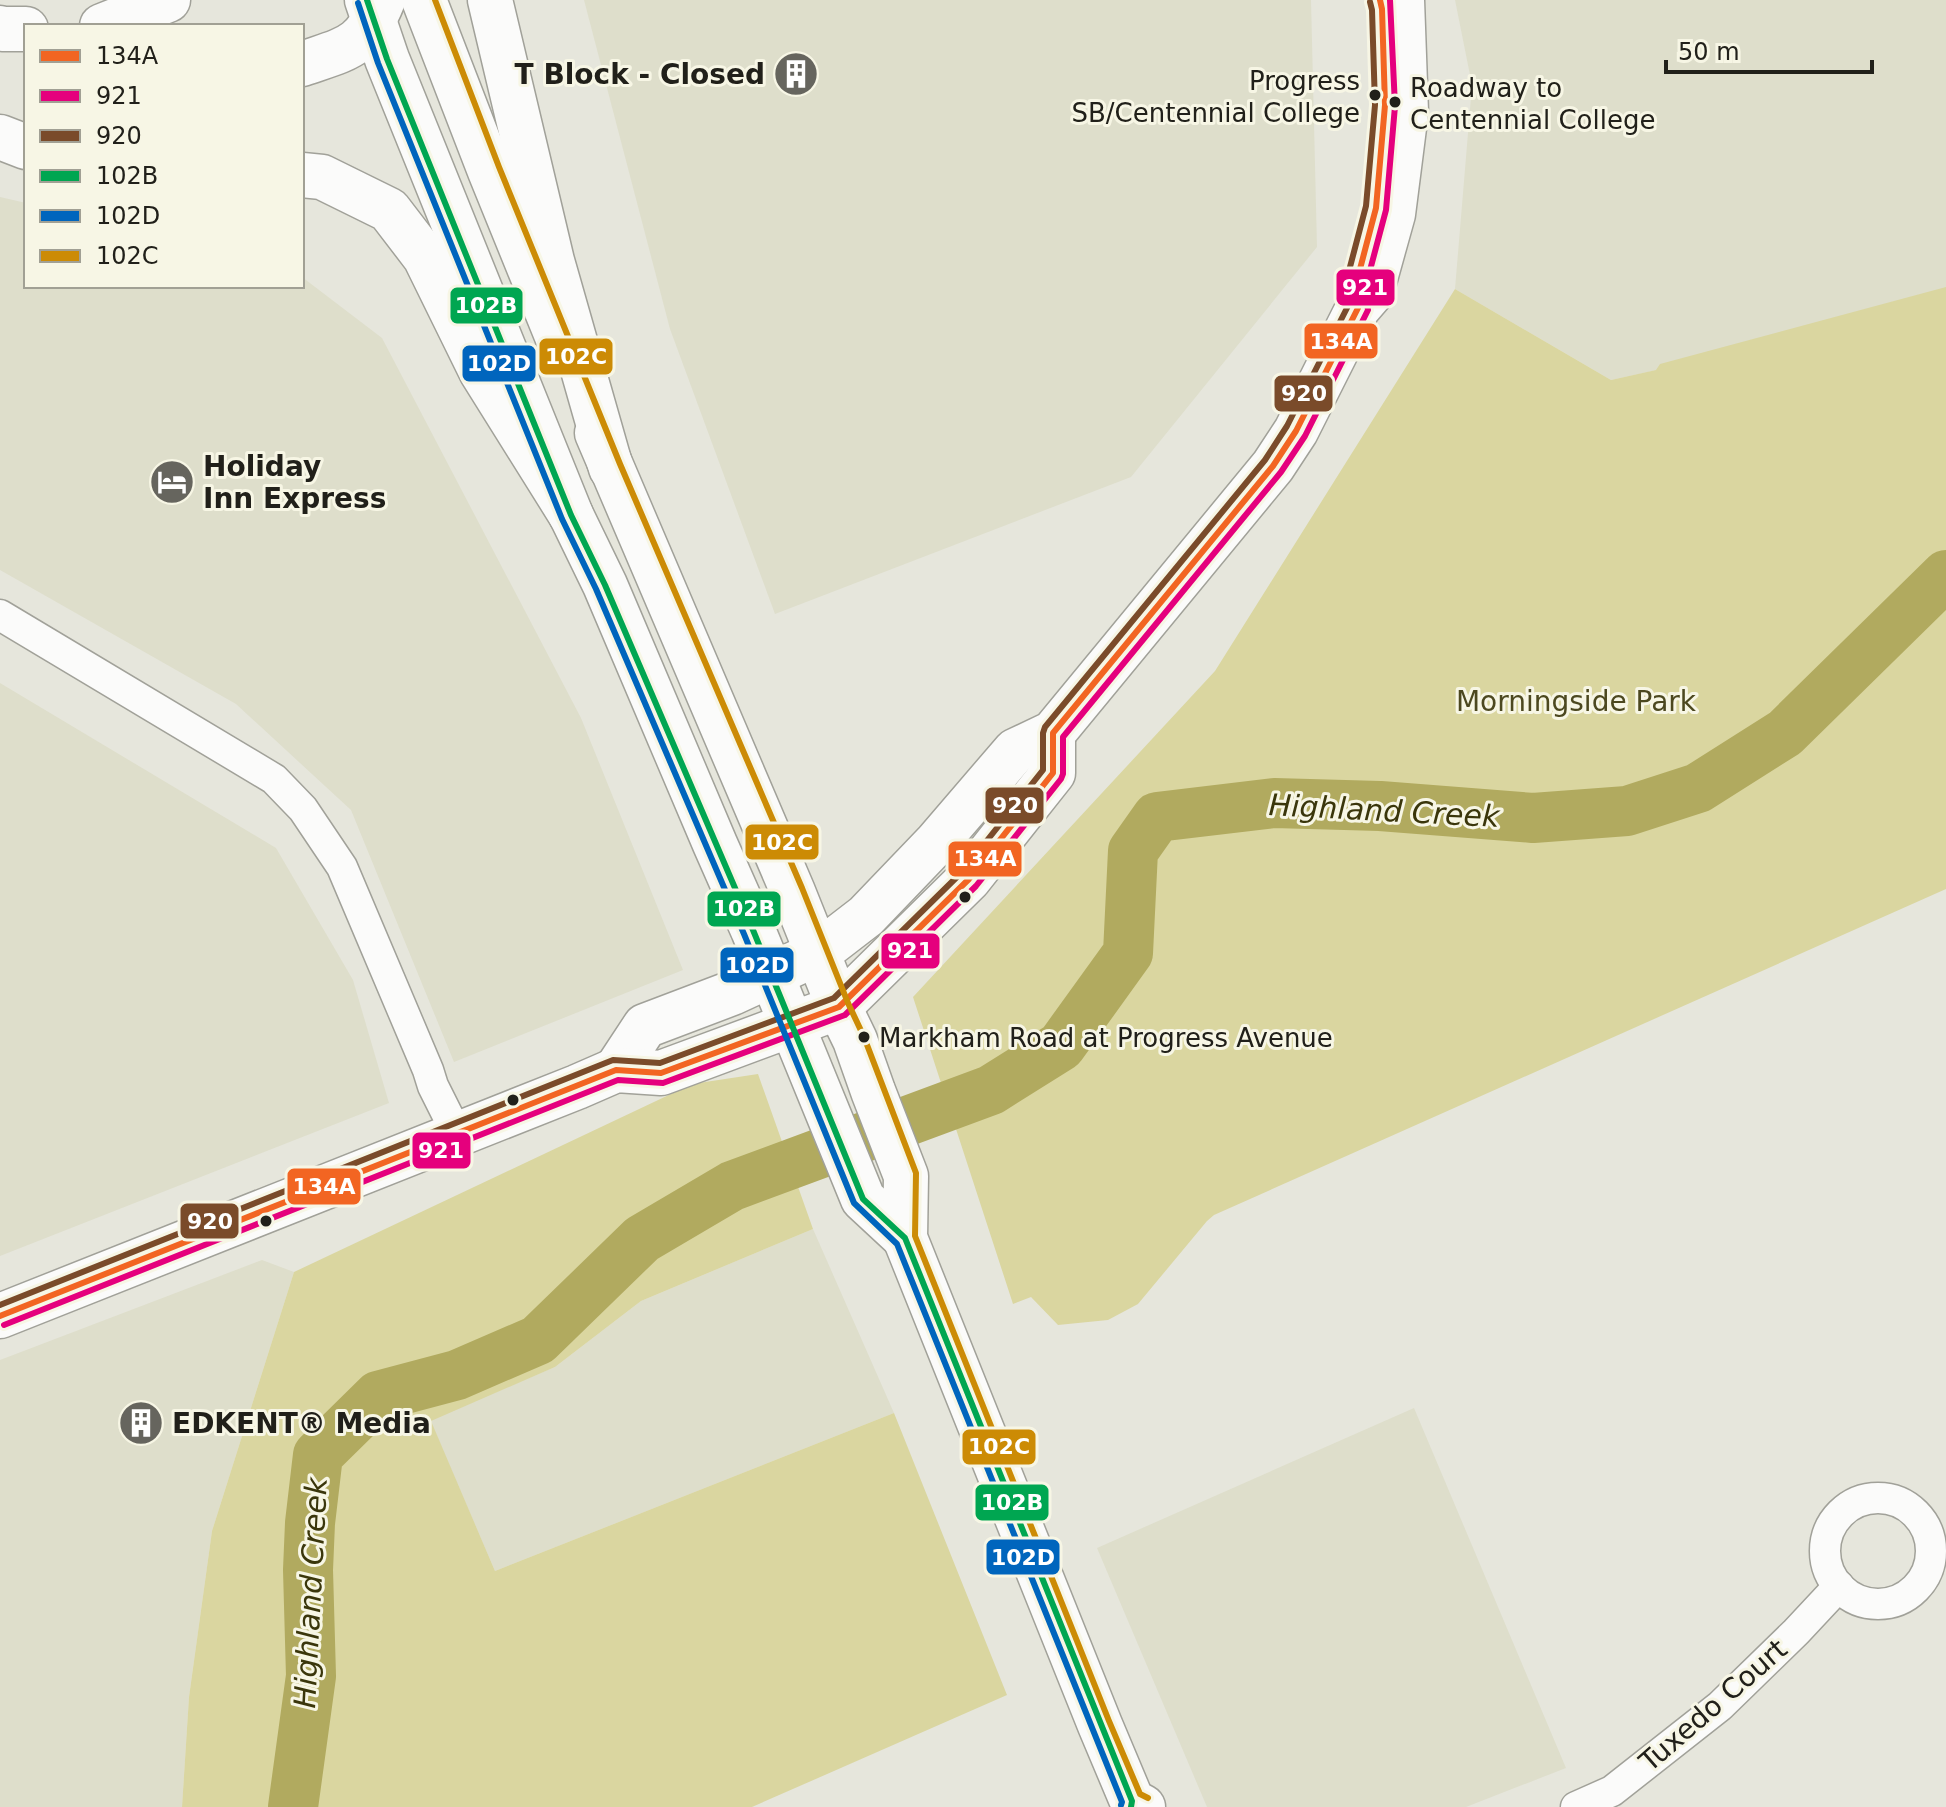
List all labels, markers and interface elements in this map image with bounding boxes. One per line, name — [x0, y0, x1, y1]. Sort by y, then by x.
legend — [24, 24, 304, 288]
scale bar — [1666, 24, 1872, 74]
text: 50 m — [1678, 38, 1740, 66]
text: 134A — [96, 42, 159, 70]
building icon: T Block - Closed — [772, 50, 820, 98]
place label: T Block - Closed — [515, 58, 765, 91]
place label: Progress SB/Centennial College — [1071, 66, 1360, 128]
place label: Roadway to Centennial College — [1410, 73, 1655, 135]
text: 921 — [96, 82, 142, 110]
marker: Progress SB/Centennial College — [1367, 87, 1383, 103]
marker: Roadway to Centennial College — [1387, 94, 1403, 110]
text: 920 — [96, 122, 142, 150]
text: 102B — [96, 162, 158, 190]
text: 102D — [96, 202, 160, 230]
text: 102C — [96, 242, 159, 270]
line badge: 921 — [1335, 268, 1396, 307]
text: 921 — [1342, 275, 1388, 300]
line badge: 102B — [449, 286, 524, 325]
text: 102B — [455, 293, 517, 318]
line badge: 134A — [1303, 322, 1379, 360]
text: 134A — [1310, 329, 1372, 354]
line badge: 102C — [538, 337, 614, 376]
line badge: 102D — [461, 344, 537, 383]
text: 102C — [545, 344, 607, 369]
text: 102D — [467, 351, 531, 376]
line badge: 920 — [1273, 374, 1334, 413]
text: 920 — [1281, 381, 1327, 406]
place label: Holiday Inn Express — [203, 450, 386, 515]
hotel icon: Holiday Inn Express — [148, 458, 196, 506]
park label: Morningside Park — [1456, 685, 1697, 718]
line badge: 920 — [984, 786, 1045, 825]
water label: Highland Creek — [1268, 787, 1502, 834]
text: 920 — [992, 793, 1038, 818]
line badge: 102C — [744, 823, 820, 861]
text: 102C — [751, 830, 813, 855]
line badge: 134A — [947, 840, 1023, 878]
text: 134A — [954, 846, 1016, 871]
unlabelled marker — [957, 889, 973, 905]
line badge: 102B — [706, 890, 782, 928]
text: 102B — [713, 896, 775, 921]
line badge: 921 — [880, 932, 941, 970]
text: 921 — [887, 938, 933, 963]
line badge: 102D — [719, 946, 795, 984]
text: 102D — [725, 953, 789, 978]
place label: Markham Road at Progress Avenue — [879, 1023, 1333, 1053]
marker: Markham Road at Progress Avenue — [856, 1029, 872, 1045]
unlabelled marker — [505, 1092, 521, 1108]
line badge: 921 — [411, 1131, 472, 1170]
text: 921 — [418, 1138, 464, 1163]
line badge: 134A — [286, 1167, 362, 1206]
text: 134A — [293, 1174, 355, 1199]
line badge: 920 — [179, 1202, 240, 1240]
text: 920 — [187, 1209, 233, 1234]
unlabelled marker — [258, 1213, 274, 1229]
building icon: EDKENT® Media — [117, 1399, 165, 1447]
place label: EDKENT® Media — [172, 1407, 431, 1440]
line badge: 102C — [961, 1428, 1037, 1466]
text: 102C — [968, 1434, 1030, 1459]
water label: Highland Creek — [287, 1475, 334, 1709]
line badge: 102B — [974, 1483, 1050, 1522]
text: 102B — [981, 1490, 1043, 1515]
line badge: 102D — [985, 1538, 1061, 1576]
text: 102D — [991, 1545, 1055, 1570]
street label: Tuxedo Court — [1632, 1632, 1794, 1779]

